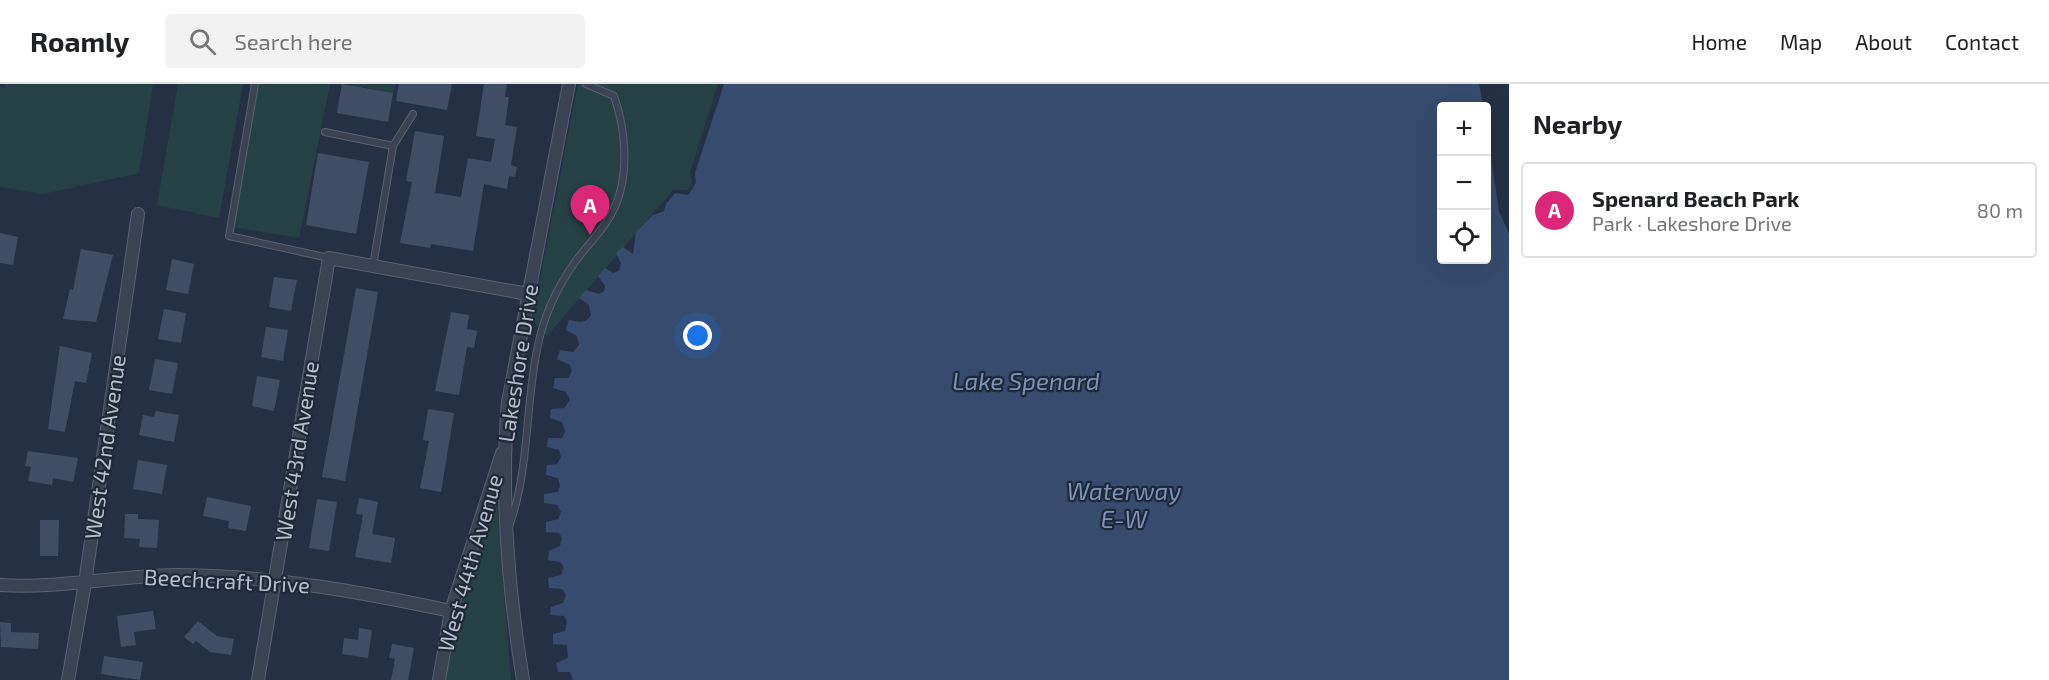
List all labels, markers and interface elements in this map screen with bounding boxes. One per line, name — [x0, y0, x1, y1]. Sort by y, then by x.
search box — [165, 14, 585, 68]
text: Roamly — [30, 24, 129, 58]
icon: search — [186, 25, 219, 58]
text: Search here — [234, 28, 353, 54]
text: Home — [1691, 29, 1747, 54]
text: Map — [1780, 29, 1822, 54]
text: About — [1855, 29, 1912, 54]
text: Contact — [1945, 29, 2019, 54]
map controls — [1437, 102, 1491, 264]
button: + — [1437, 102, 1491, 156]
text: Nearby — [1533, 108, 1622, 139]
button: − — [1437, 156, 1491, 210]
text: Spenard Beach Park — [1592, 185, 1799, 211]
pin: A — [570, 186, 610, 235]
text: A — [1548, 198, 1561, 222]
text: 80 m — [1977, 198, 2023, 222]
button: locate — [1437, 210, 1491, 264]
text: Park · Lakeshore Drive — [1592, 211, 1792, 235]
street label: Lakeshore Drive — [492, 282, 542, 444]
your location — [683, 321, 712, 350]
street label: West 42nd Avenue — [78, 353, 130, 541]
street label: West 43rd Avenue — [269, 359, 323, 543]
water label: Lake Spenard — [952, 366, 1100, 395]
street label: West 44th Avenue — [431, 471, 507, 654]
water label: Waterway E-W — [1067, 476, 1181, 533]
street label: Beechcraft Drive — [143, 563, 311, 597]

